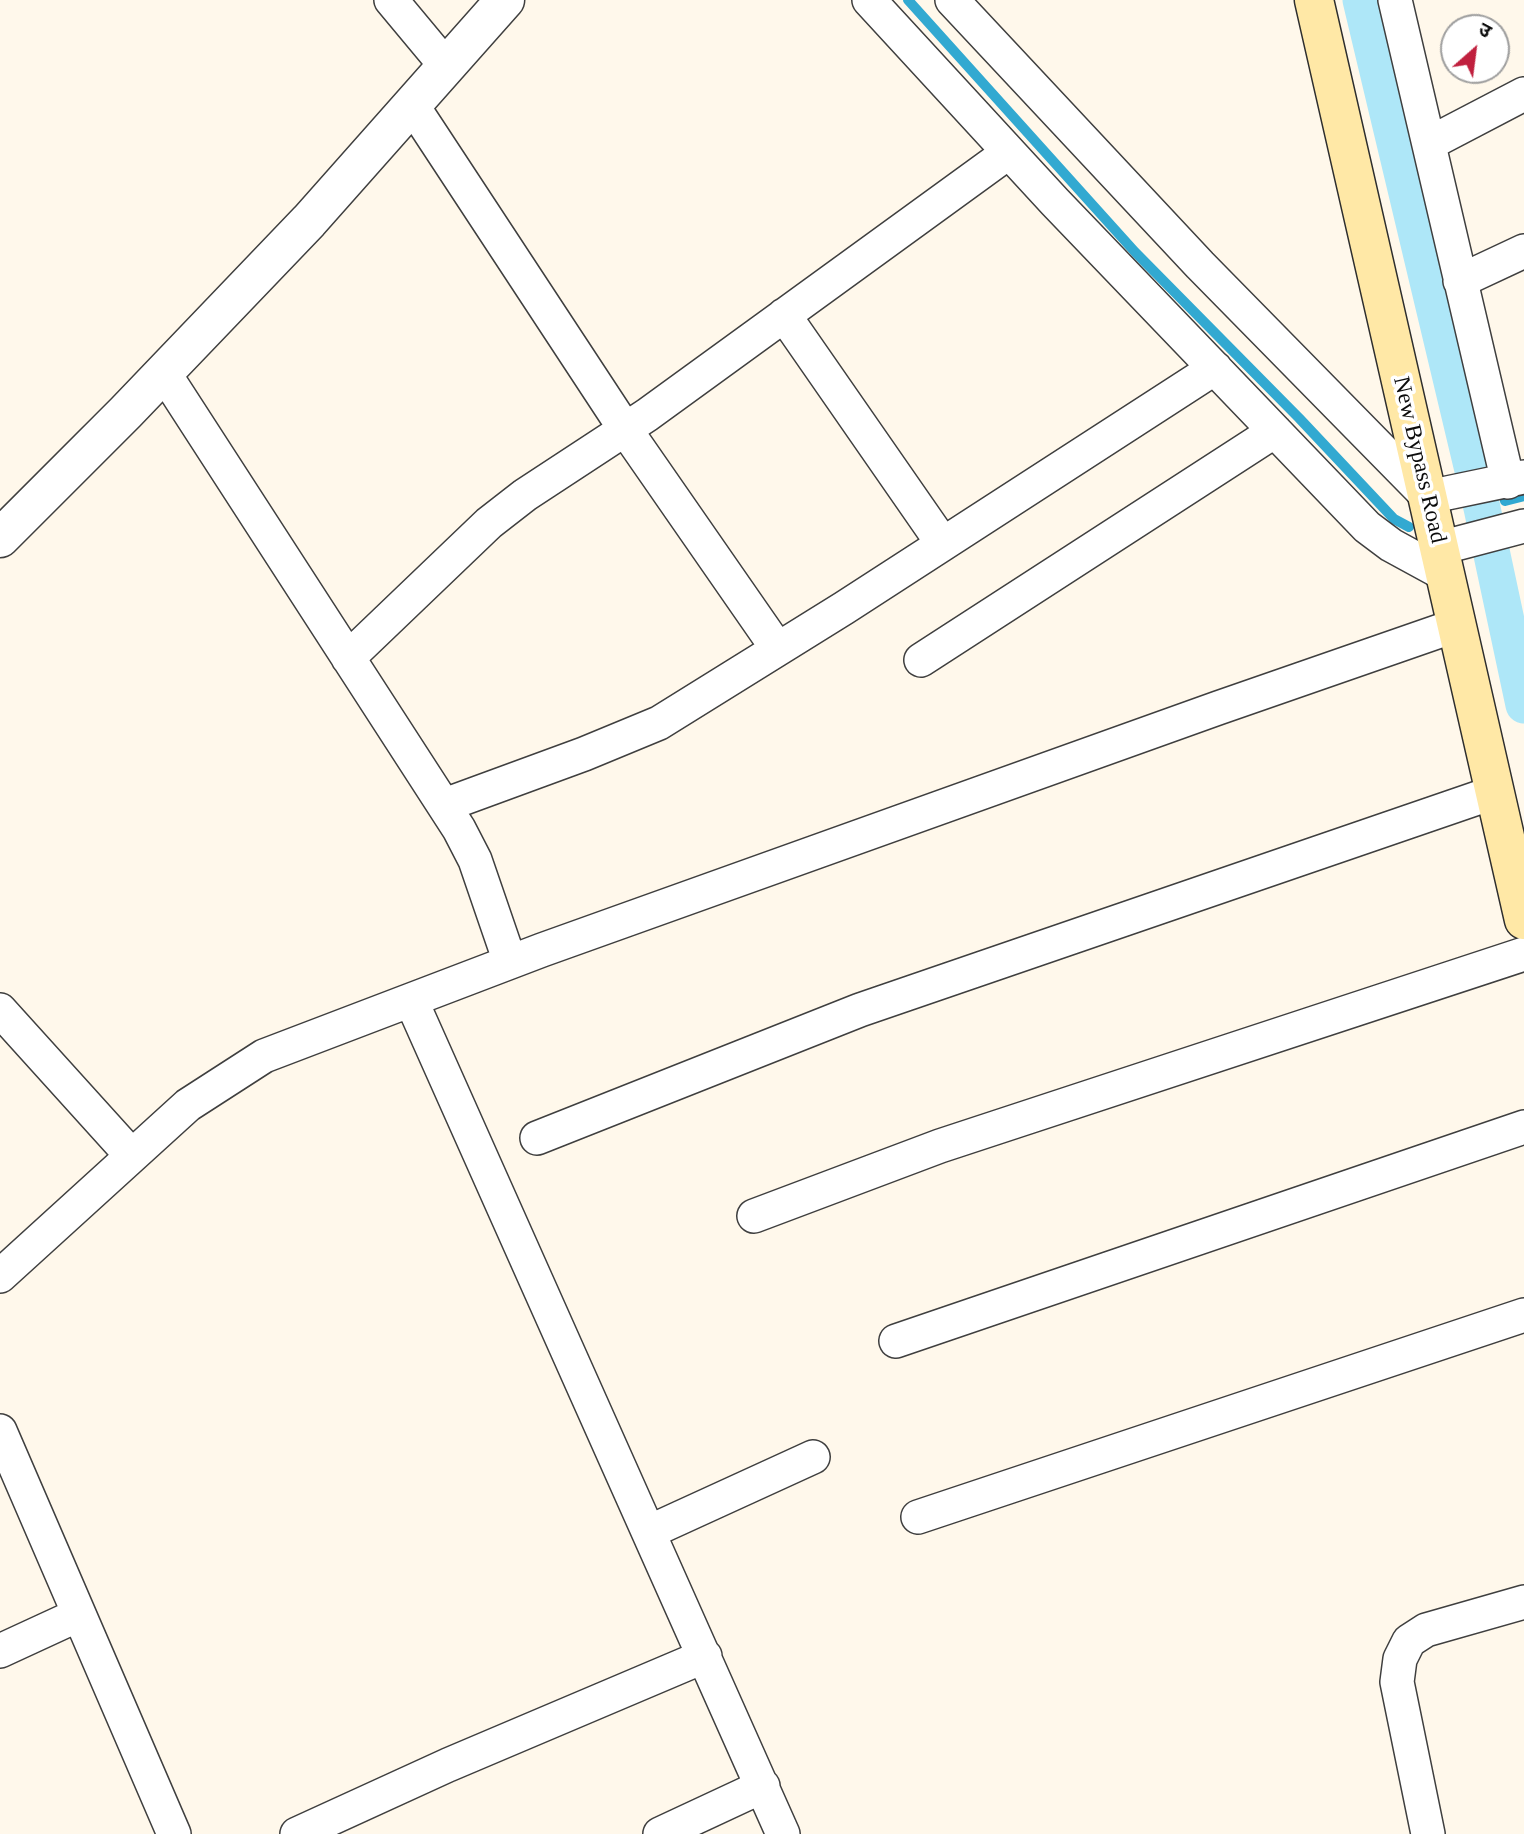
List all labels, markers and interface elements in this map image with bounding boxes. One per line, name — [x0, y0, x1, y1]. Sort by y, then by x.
north arrow — [1440, 14, 1510, 84]
text: उ — [1473, 18, 1495, 45]
street label: New Bypass Road — [1384, 364, 1454, 556]

